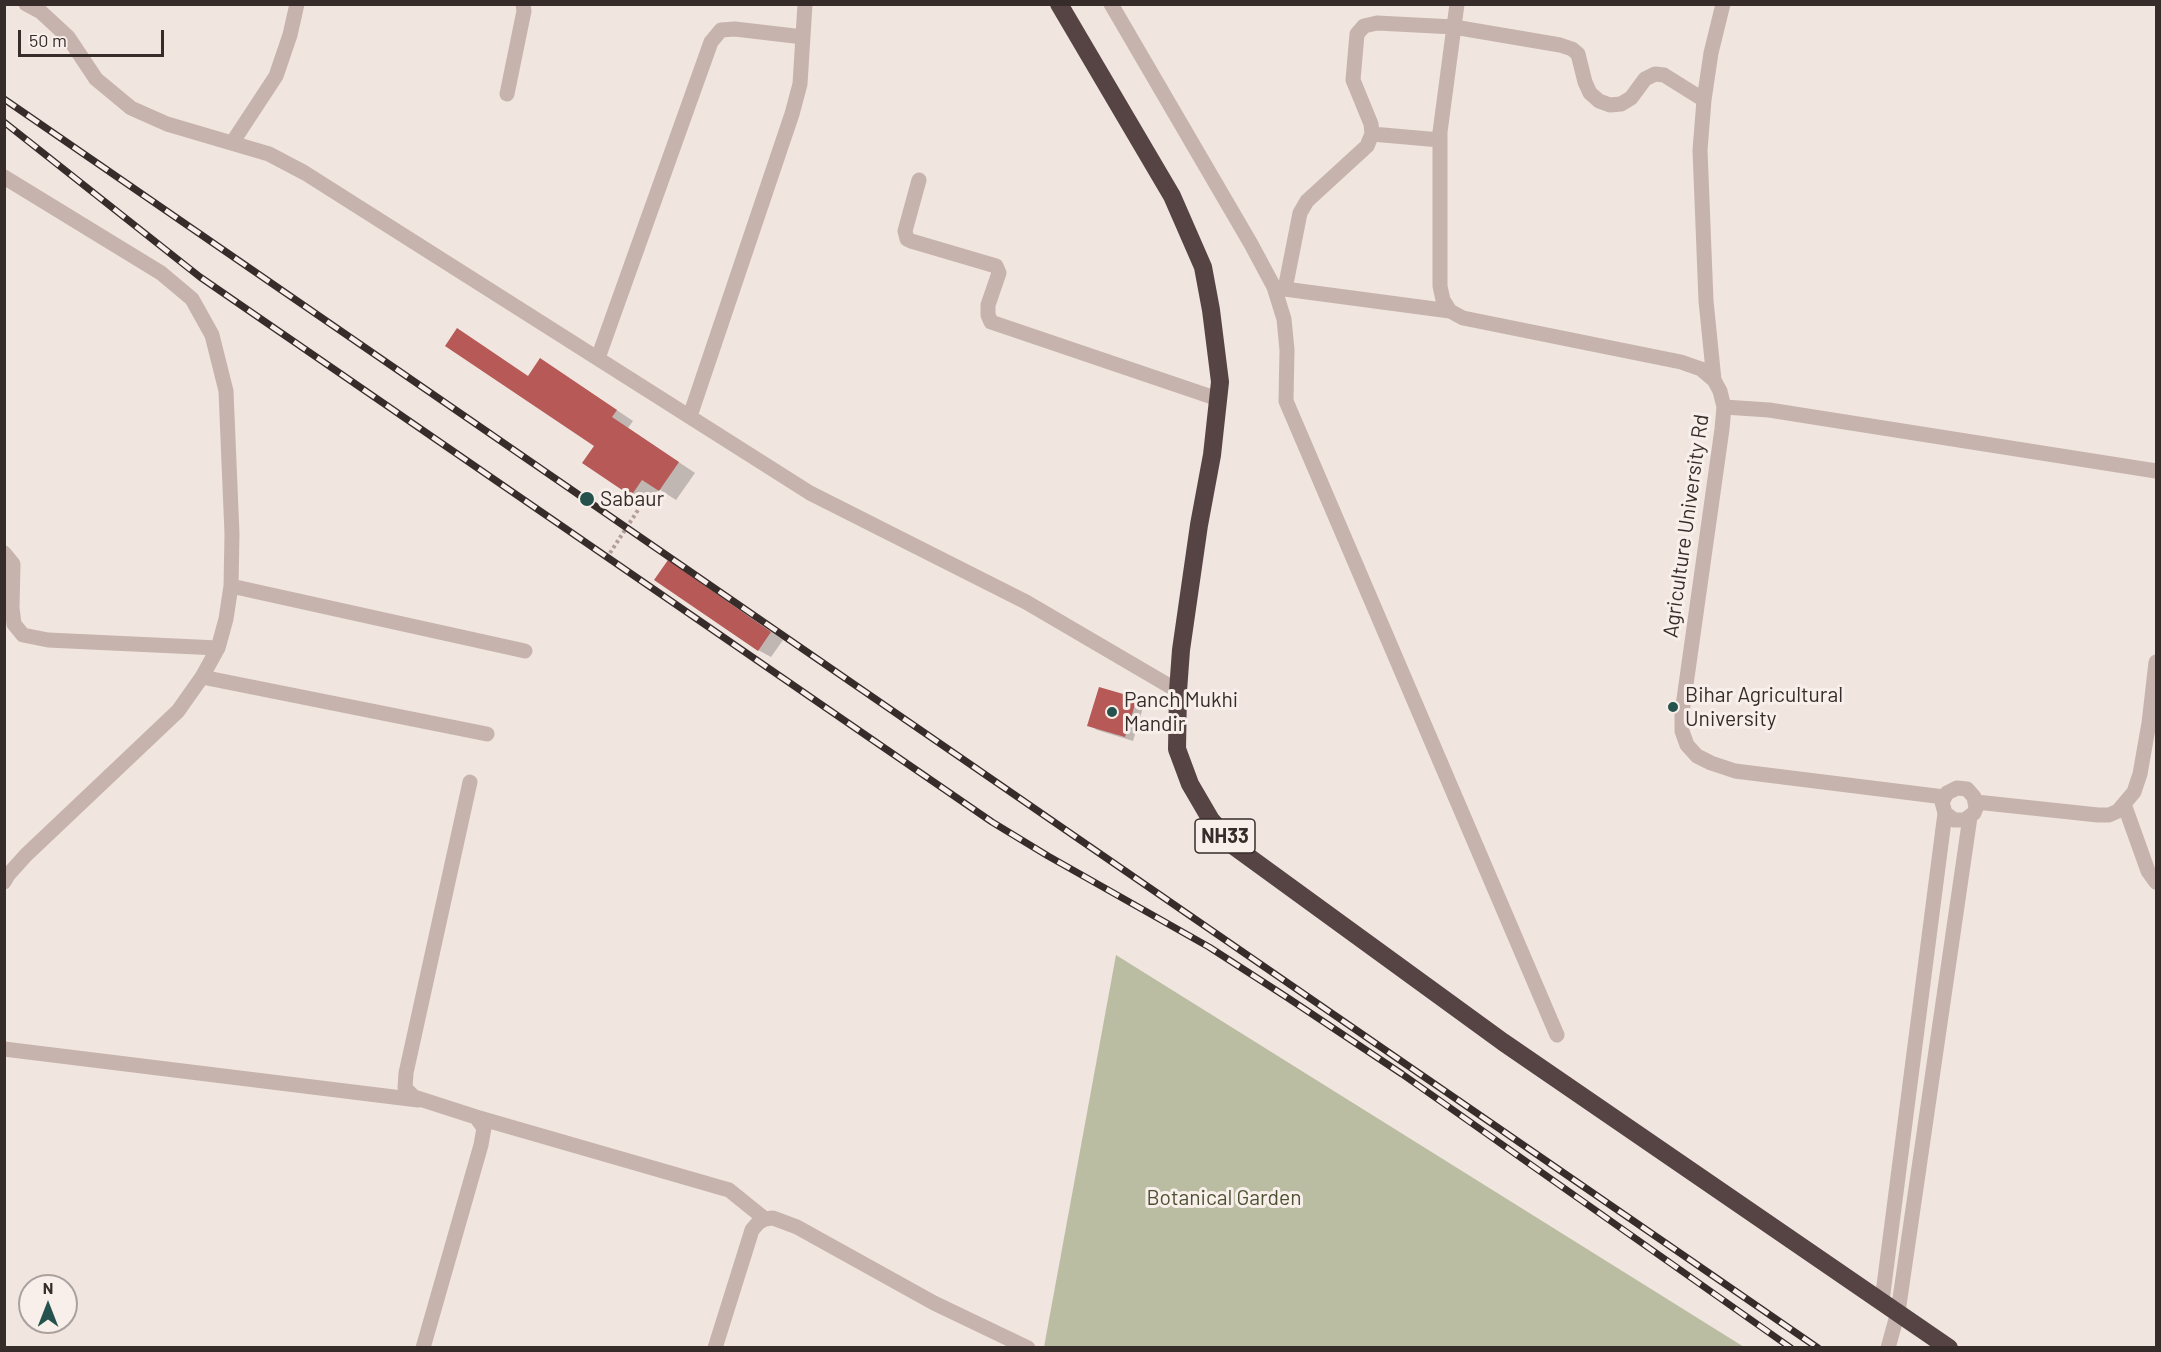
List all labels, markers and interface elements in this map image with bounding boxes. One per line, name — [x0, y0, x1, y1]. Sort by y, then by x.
scale bar — [21, 18, 166, 56]
text: 50 m — [29, 29, 67, 51]
street label: Agriculture University Rd — [1658, 413, 1714, 639]
place label: Sabaur — [600, 486, 664, 512]
marker: Sabaur — [578, 490, 596, 508]
place label: Bihar Agricultural University — [1685, 682, 1843, 732]
place label: Panch Mukhi Mandir — [1124, 687, 1238, 737]
marker: Bihar Agricultural University — [1666, 700, 1680, 714]
marker: Panch Mukhi Mandir — [1105, 705, 1119, 719]
road number: NH33 — [1195, 819, 1255, 853]
park label: Botanical Garden — [1146, 1185, 1302, 1211]
north arrow — [18, 1274, 78, 1334]
text: N — [43, 1278, 53, 1297]

